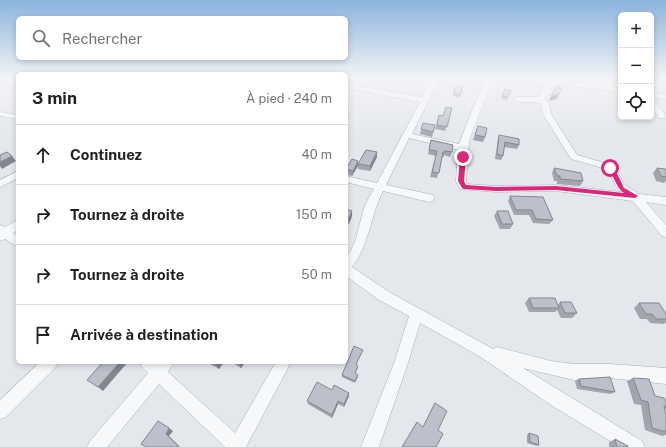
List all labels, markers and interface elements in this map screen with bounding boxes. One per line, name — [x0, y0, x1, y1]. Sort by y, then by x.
map controls — [618, 12, 654, 120]
button: + — [618, 12, 654, 48]
search box — [16, 16, 348, 60]
icon: search — [30, 27, 52, 49]
text: Rechercher — [62, 30, 142, 47]
button: − — [618, 48, 654, 84]
button: locate — [618, 84, 654, 120]
text: 3 min — [32, 88, 77, 108]
text: À pied · 240 m — [246, 91, 332, 106]
icon: ahead — [32, 144, 54, 166]
text: Continuez — [70, 146, 142, 163]
text: 40 m — [301, 147, 332, 162]
route end — [454, 148, 472, 166]
route start — [601, 159, 619, 177]
icon: right — [32, 204, 54, 226]
text: Tournez à droite — [70, 206, 184, 223]
text: 150 m — [296, 207, 332, 222]
icon: right — [32, 264, 54, 286]
text: Tournez à droite — [70, 266, 184, 283]
text: 50 m — [301, 267, 332, 282]
icon: arrive — [32, 324, 54, 346]
text: Arrivée à destination — [70, 326, 218, 343]

